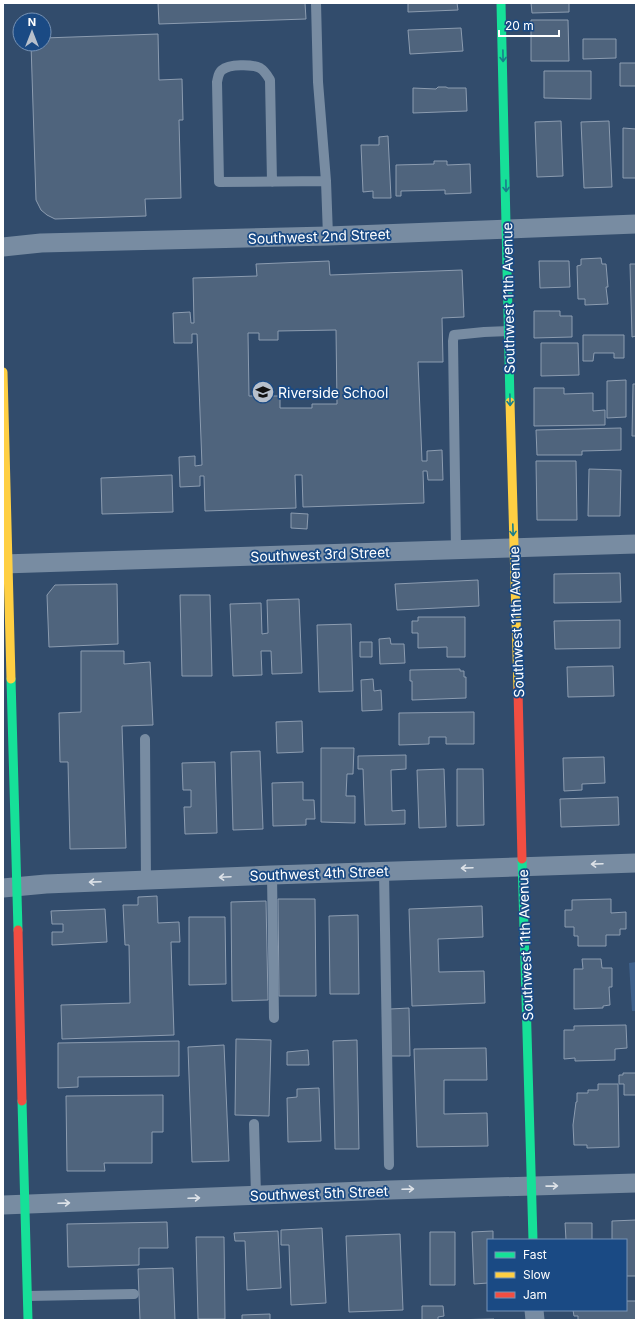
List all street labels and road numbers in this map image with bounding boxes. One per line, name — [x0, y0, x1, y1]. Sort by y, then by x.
street label: Southwest 11th Avenue — [498, 222, 518, 374]
street label: Southwest 2nd Street — [247, 225, 391, 247]
street label: Southwest 3rd Street — [250, 543, 390, 565]
street label: Southwest 11th Avenue — [505, 546, 527, 698]
street label: Southwest 4th Street — [249, 862, 389, 884]
street label: Southwest 11th Avenue — [514, 869, 536, 1021]
street label: Southwest 5th Street — [249, 1182, 389, 1204]

